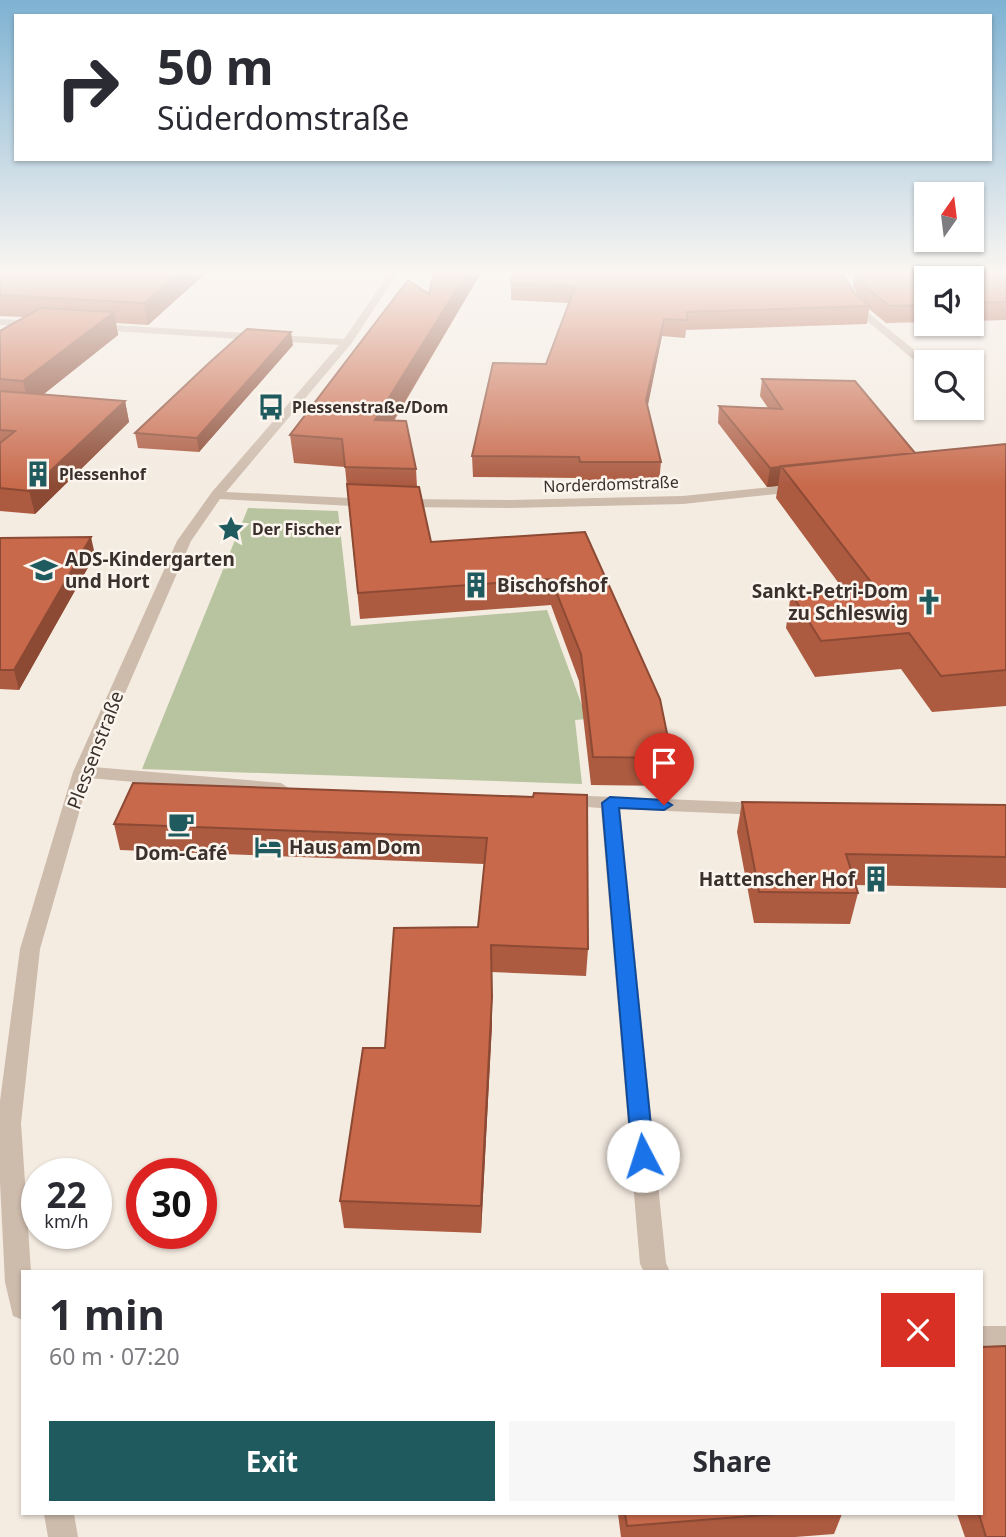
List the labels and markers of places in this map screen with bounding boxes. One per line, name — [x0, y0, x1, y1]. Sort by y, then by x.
bus stop icon: Plessenstraße/Dom — [256, 392, 286, 422]
place label: Plessenstraße/Dom — [292, 396, 448, 418]
building icon: Plessenhof — [23, 459, 53, 489]
place label: Plessenhof — [59, 463, 147, 485]
place icon: Der Fischer — [216, 514, 246, 544]
place label: Der Fischer — [252, 518, 342, 540]
place label: ADS-Kindergarten und Hort — [65, 546, 235, 594]
school or university icon: ADS-Kindergarten und Hort — [29, 555, 59, 585]
building icon: Bischofshof — [461, 570, 491, 600]
place label: Bischofshof — [497, 572, 609, 598]
place label: Sankt-Petri-Dom zu Schleswig — [752, 578, 908, 626]
church icon: Sankt-Petri-Dom zu Schleswig — [914, 587, 944, 617]
pin — [634, 733, 694, 805]
cafe icon: Dom-Café — [166, 809, 196, 839]
hotel icon: Haus am Dom — [253, 832, 283, 862]
place label: Haus am Dom — [289, 834, 421, 860]
place label: Dom-Café — [135, 840, 227, 866]
building icon: Hattenscher Hof — [861, 864, 891, 894]
place label: Hattenscher Hof — [699, 866, 857, 892]

